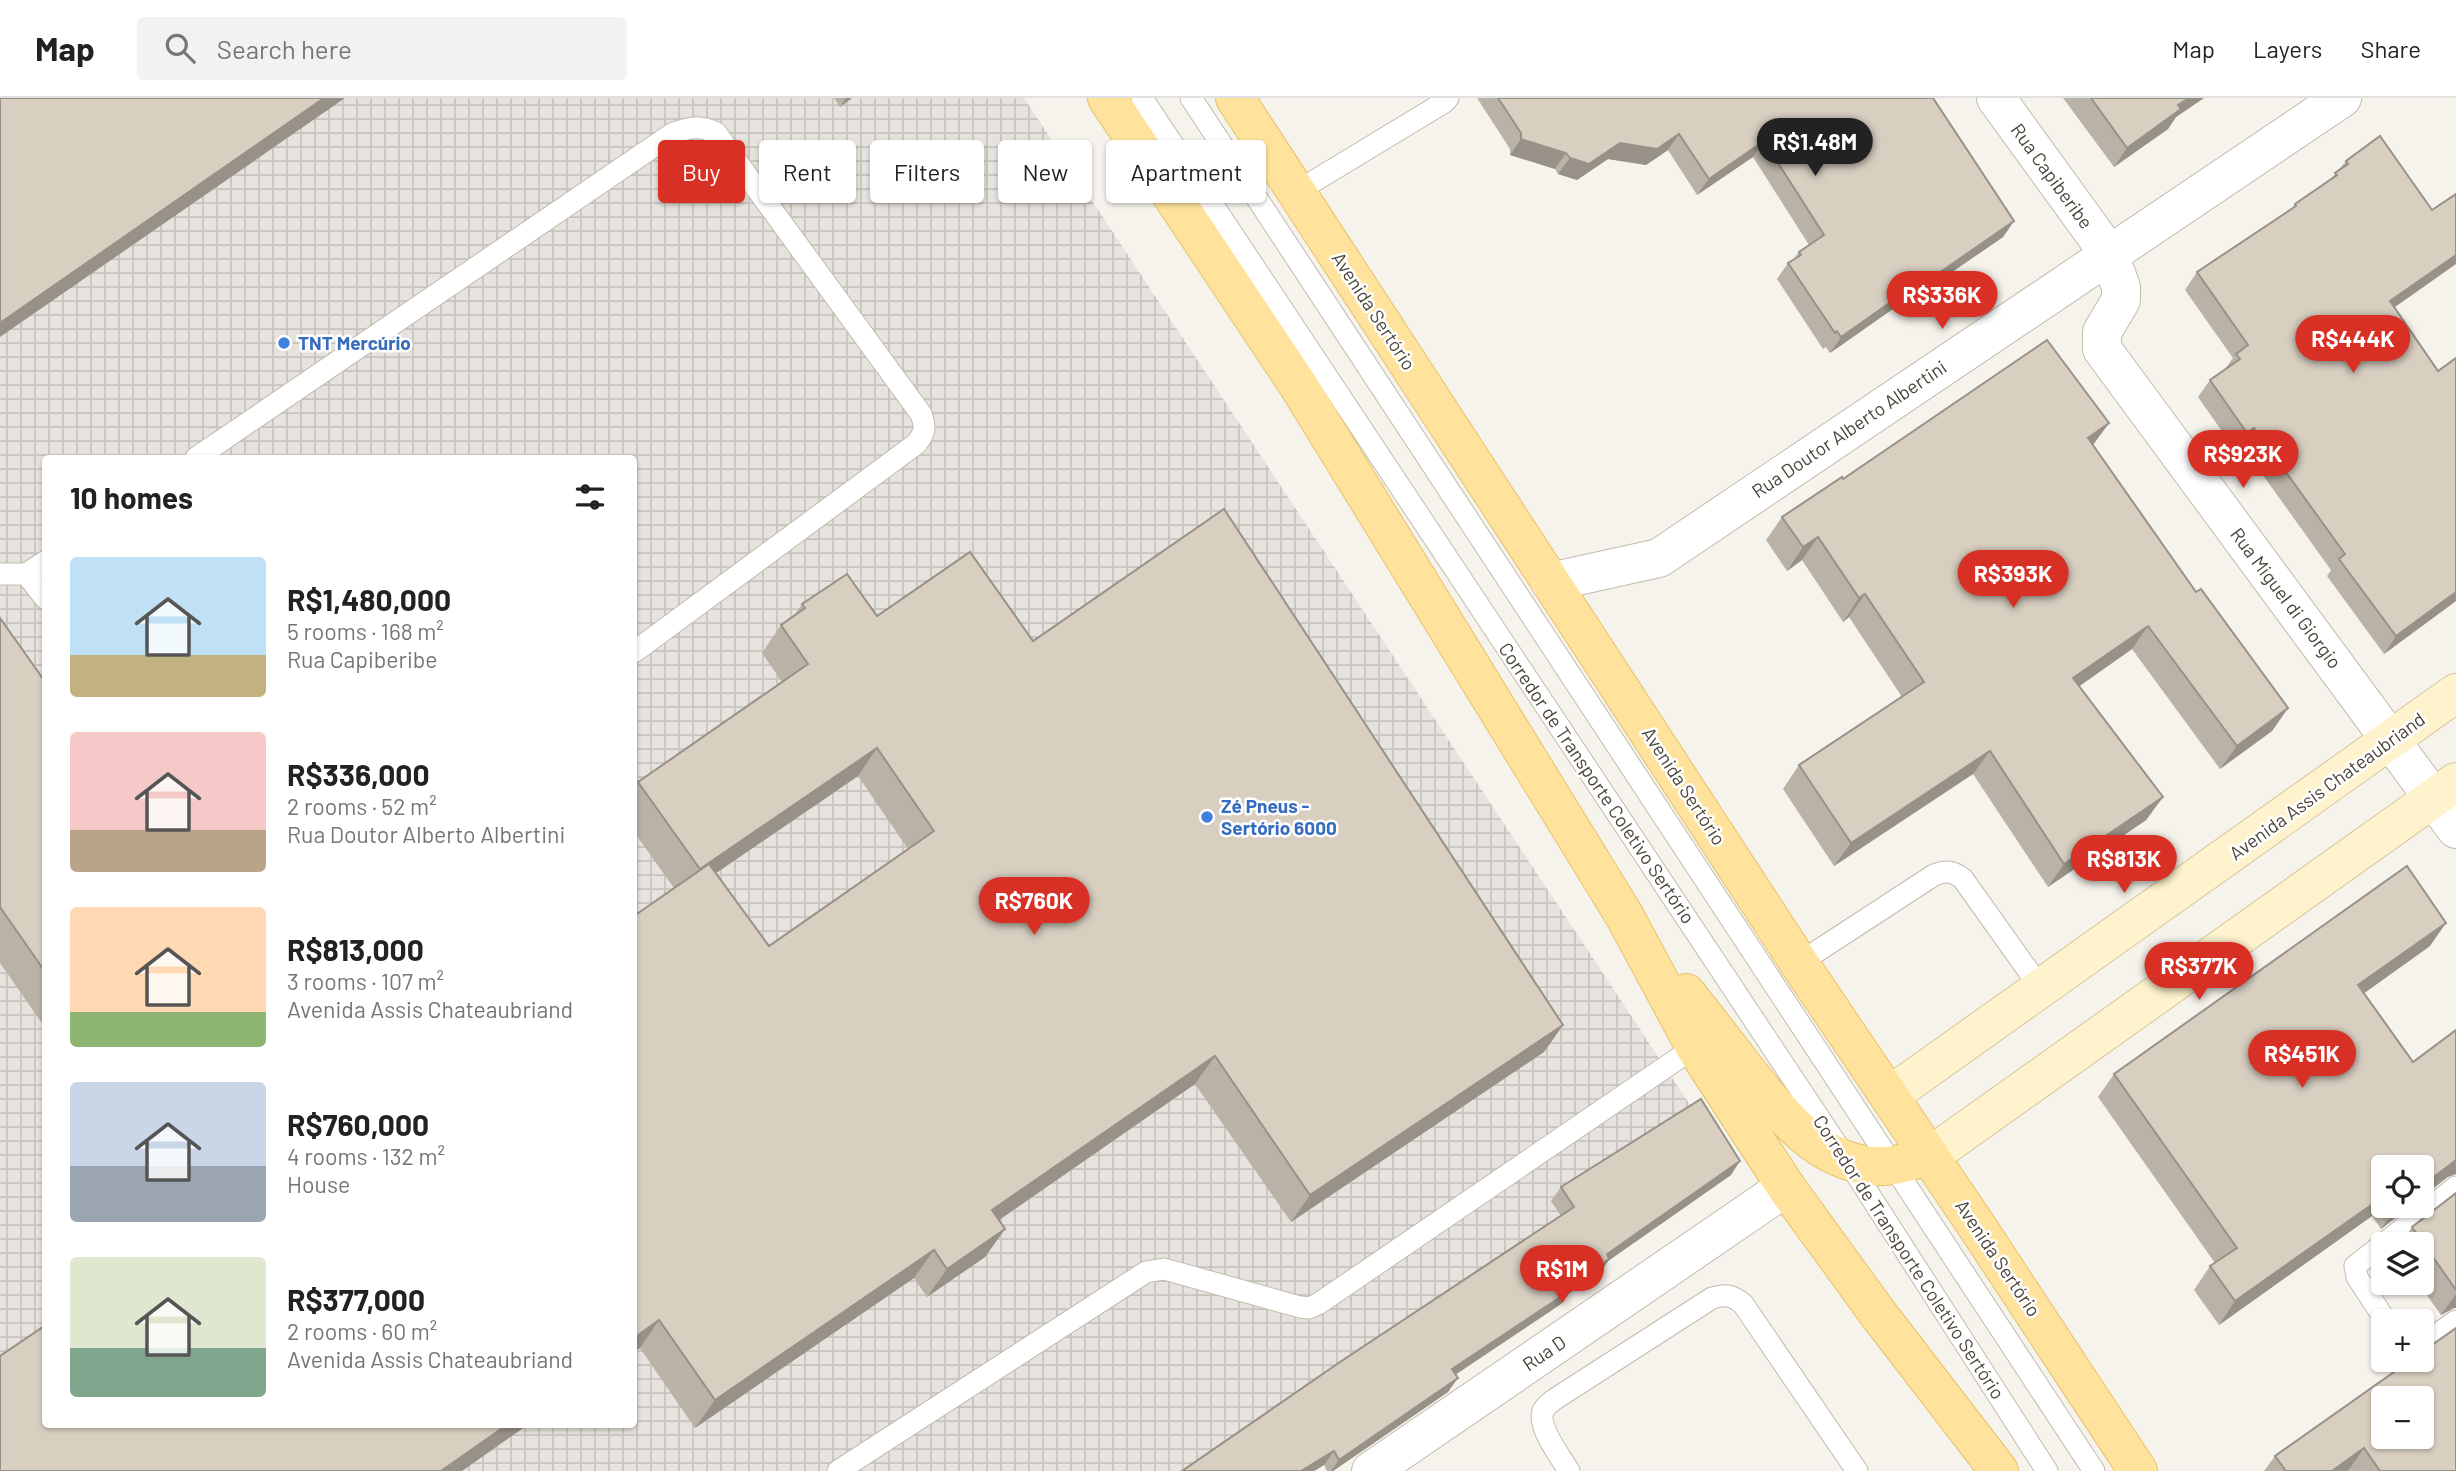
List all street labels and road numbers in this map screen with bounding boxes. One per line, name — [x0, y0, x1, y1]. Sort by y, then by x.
street label: Rua Capiberibe — [2007, 119, 2098, 233]
street label: Avenida Sertório — [1328, 247, 1421, 374]
street label: Rua Doutor Alberto Albertini — [1747, 355, 1950, 502]
street label: Rua Miguel di Giorgio — [2226, 523, 2347, 673]
street label: Corredor de Transporte Coletivo Sertório — [1495, 638, 1700, 928]
street label: Avenida Assis Chateaubriand — [2224, 707, 2429, 864]
street label: Avenida Sertório — [1638, 722, 1731, 849]
street label: Corredor de Transporte Coletivo Sertório — [1809, 1110, 2010, 1403]
street label: Avenida Sertório — [1951, 1195, 2046, 1321]
street label: Rua D — [1518, 1330, 1570, 1375]

